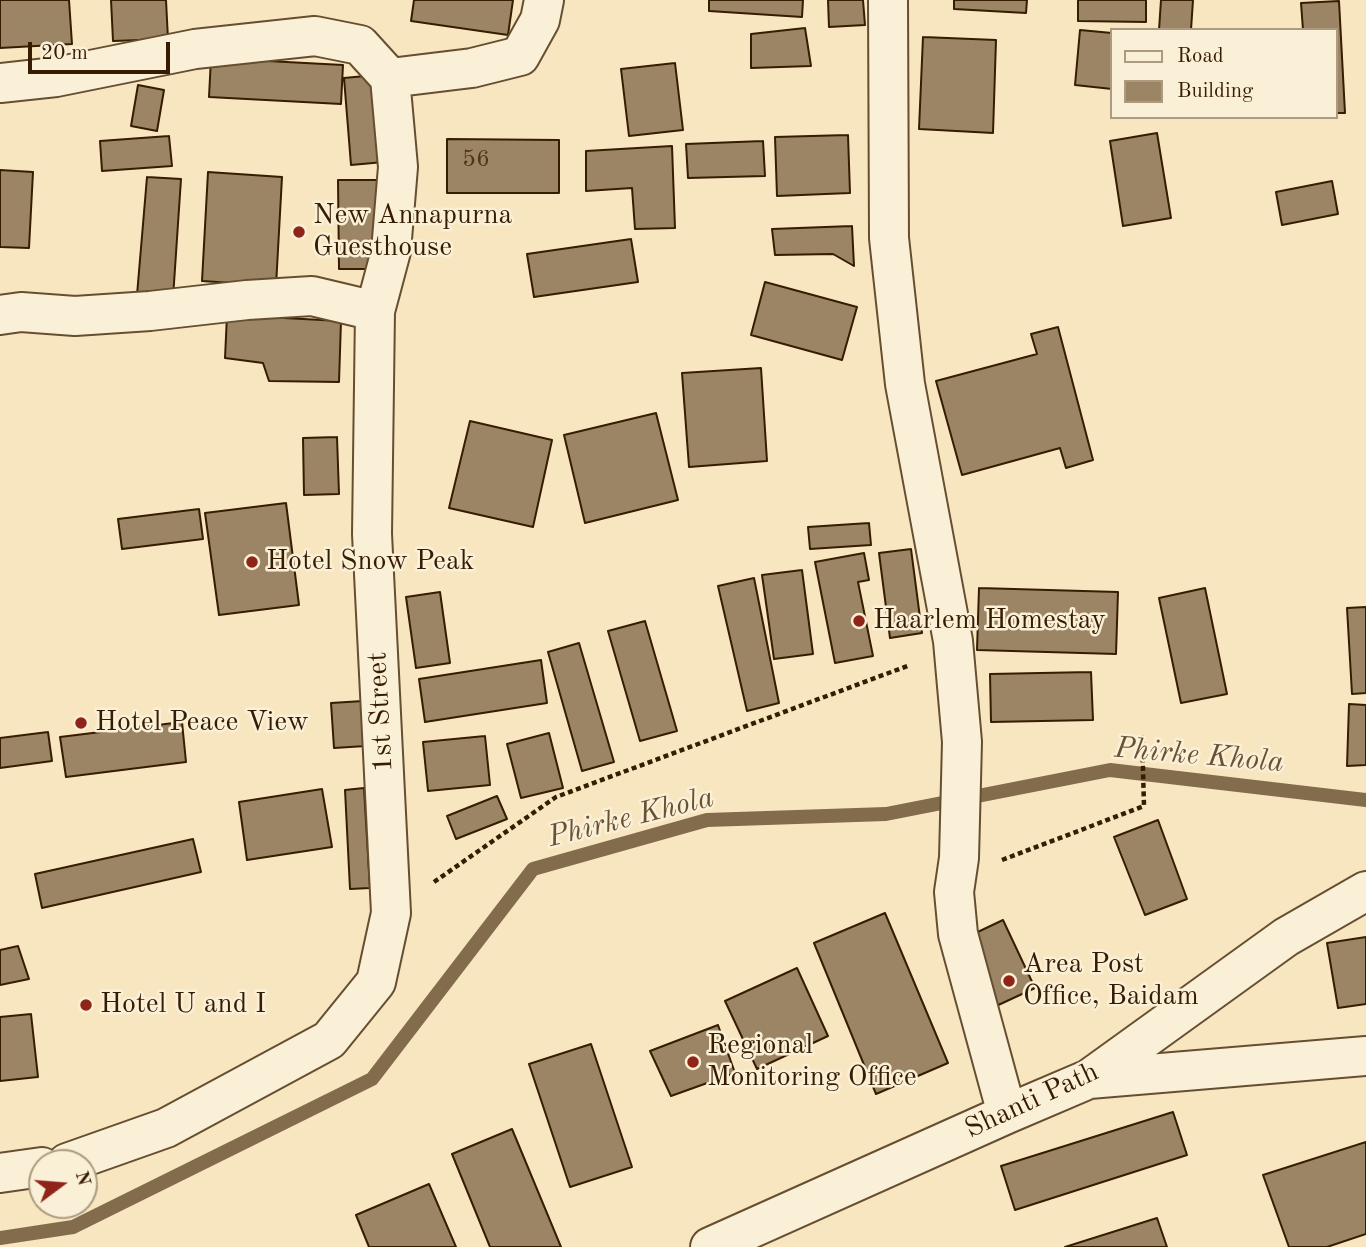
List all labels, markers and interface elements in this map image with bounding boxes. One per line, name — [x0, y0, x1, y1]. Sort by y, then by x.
scale bar — [32, 28, 173, 72]
legend — [1110, 28, 1338, 119]
text: 20 m — [41, 43, 88, 64]
text: Road — [1177, 46, 1224, 67]
text: Building — [1177, 81, 1253, 102]
house number: 56 — [462, 146, 490, 174]
place label: New Annapurna Guesthouse — [313, 199, 512, 265]
marker: New Annapurna Guesthouse — [291, 224, 307, 240]
place label: Hotel Snow Peak — [266, 545, 474, 579]
marker: Hotel Snow Peak — [244, 554, 260, 570]
place label: Haarlem Homestay — [873, 604, 1106, 638]
marker: Haarlem Homestay — [851, 613, 867, 629]
street label: 1st Street — [361, 651, 401, 773]
place label: Hotel Peace View — [95, 706, 309, 740]
marker: Hotel Peace View — [73, 715, 89, 731]
water label: Phirke Khola — [1113, 731, 1285, 781]
water label: Phirke Khola — [544, 780, 718, 856]
place label: Area Post Office, Baidam — [1023, 948, 1199, 1014]
marker: Area Post Office, Baidam — [1001, 973, 1017, 989]
place label: Hotel U and I — [100, 988, 266, 1022]
marker: Hotel U and I — [78, 997, 94, 1013]
place label: Regional Monitoring Office — [707, 1029, 917, 1095]
marker: Regional Monitoring Office — [685, 1054, 701, 1070]
street label: Shanti Path — [960, 1055, 1104, 1147]
north arrow — [28, 1149, 98, 1219]
text: N — [71, 1169, 93, 1188]

